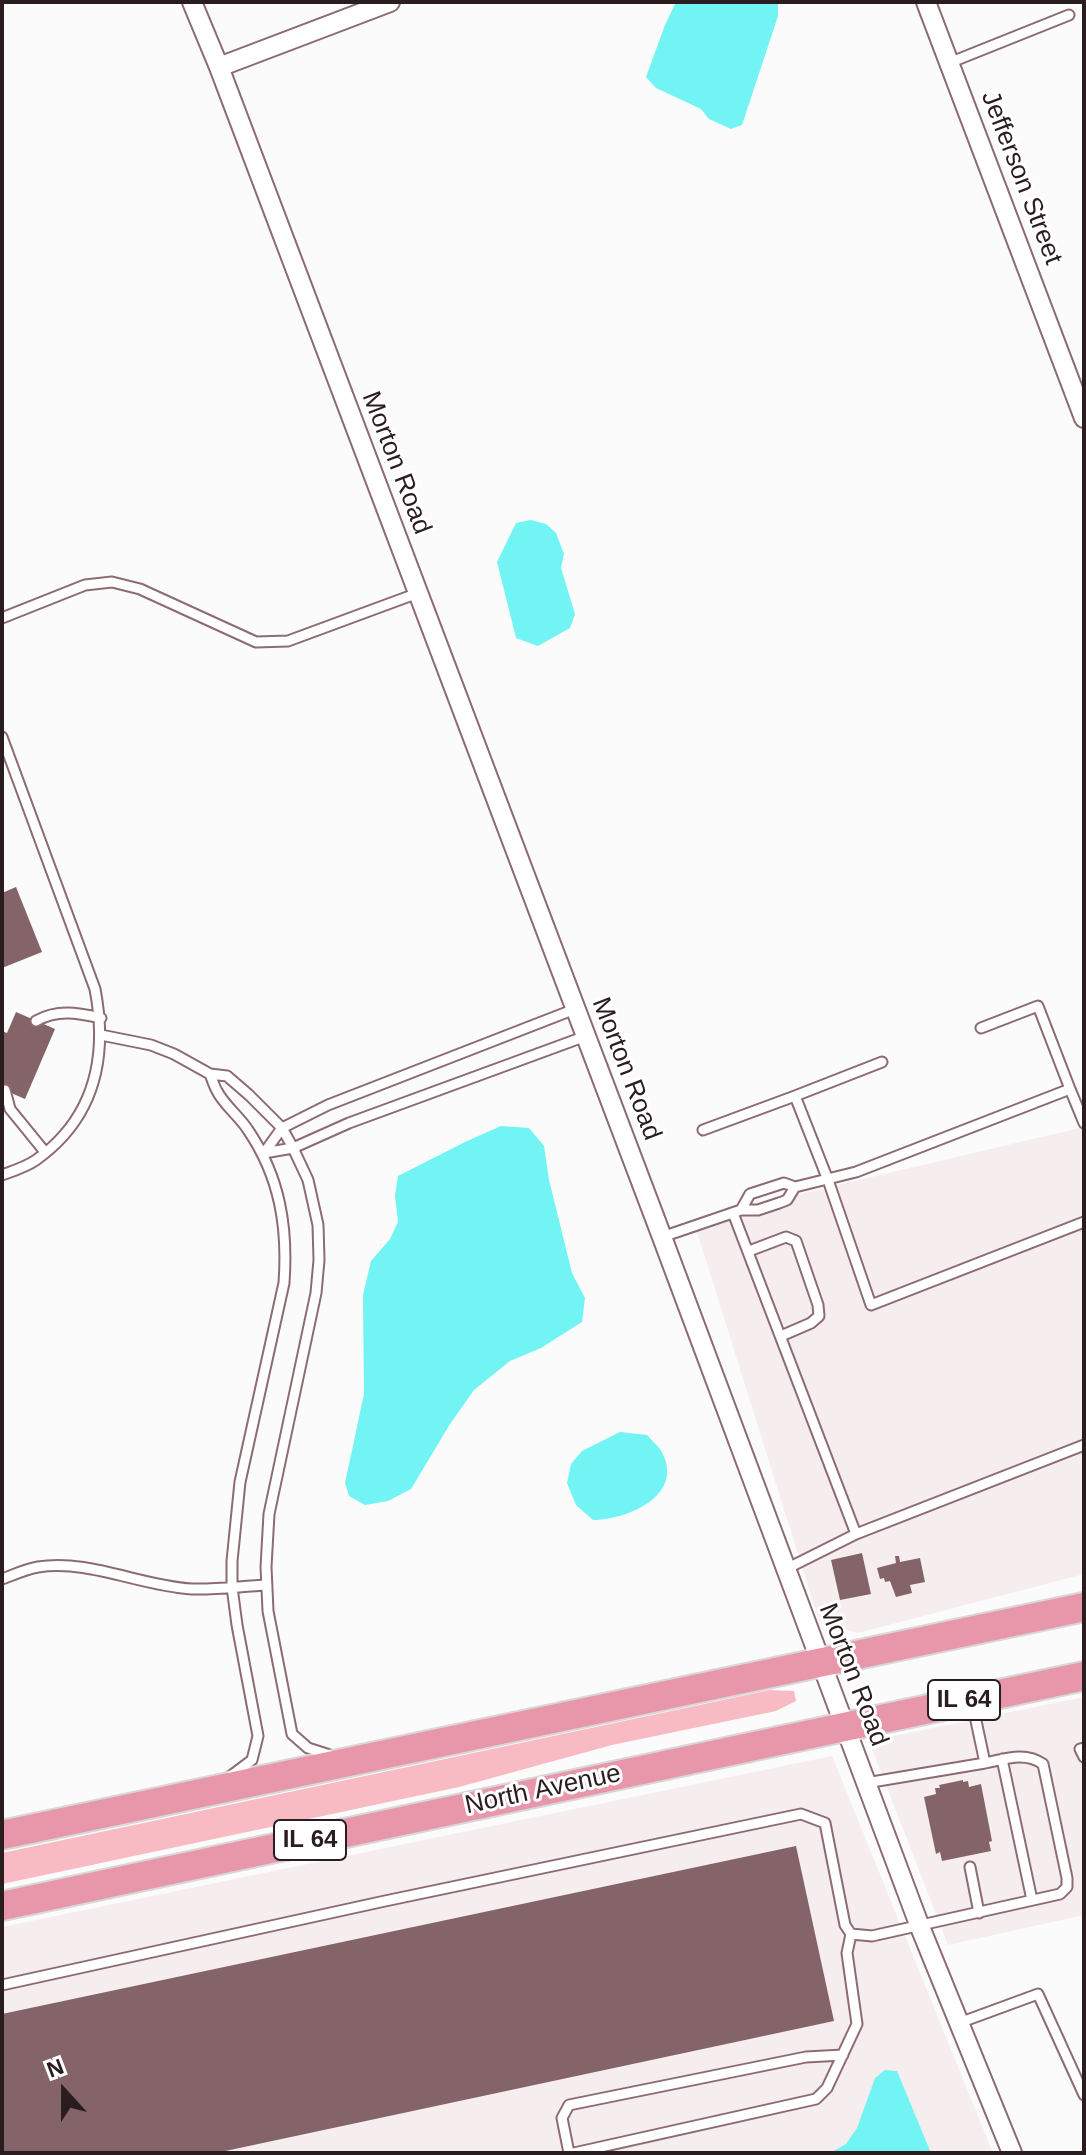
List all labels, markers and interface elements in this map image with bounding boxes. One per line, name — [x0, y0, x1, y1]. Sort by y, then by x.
street label: Jefferson Street — [974, 87, 1068, 269]
street label: Morton Road — [355, 387, 437, 539]
street label: Morton Road — [585, 993, 667, 1145]
street label: Morton Road — [812, 1599, 894, 1751]
road number: IL 64 — [928, 1680, 1000, 1720]
street label: North Avenue — [462, 1758, 624, 1822]
road number: IL 64 — [274, 1820, 346, 1860]
north arrow — [24, 2051, 104, 2131]
text: N — [43, 2054, 67, 2083]

